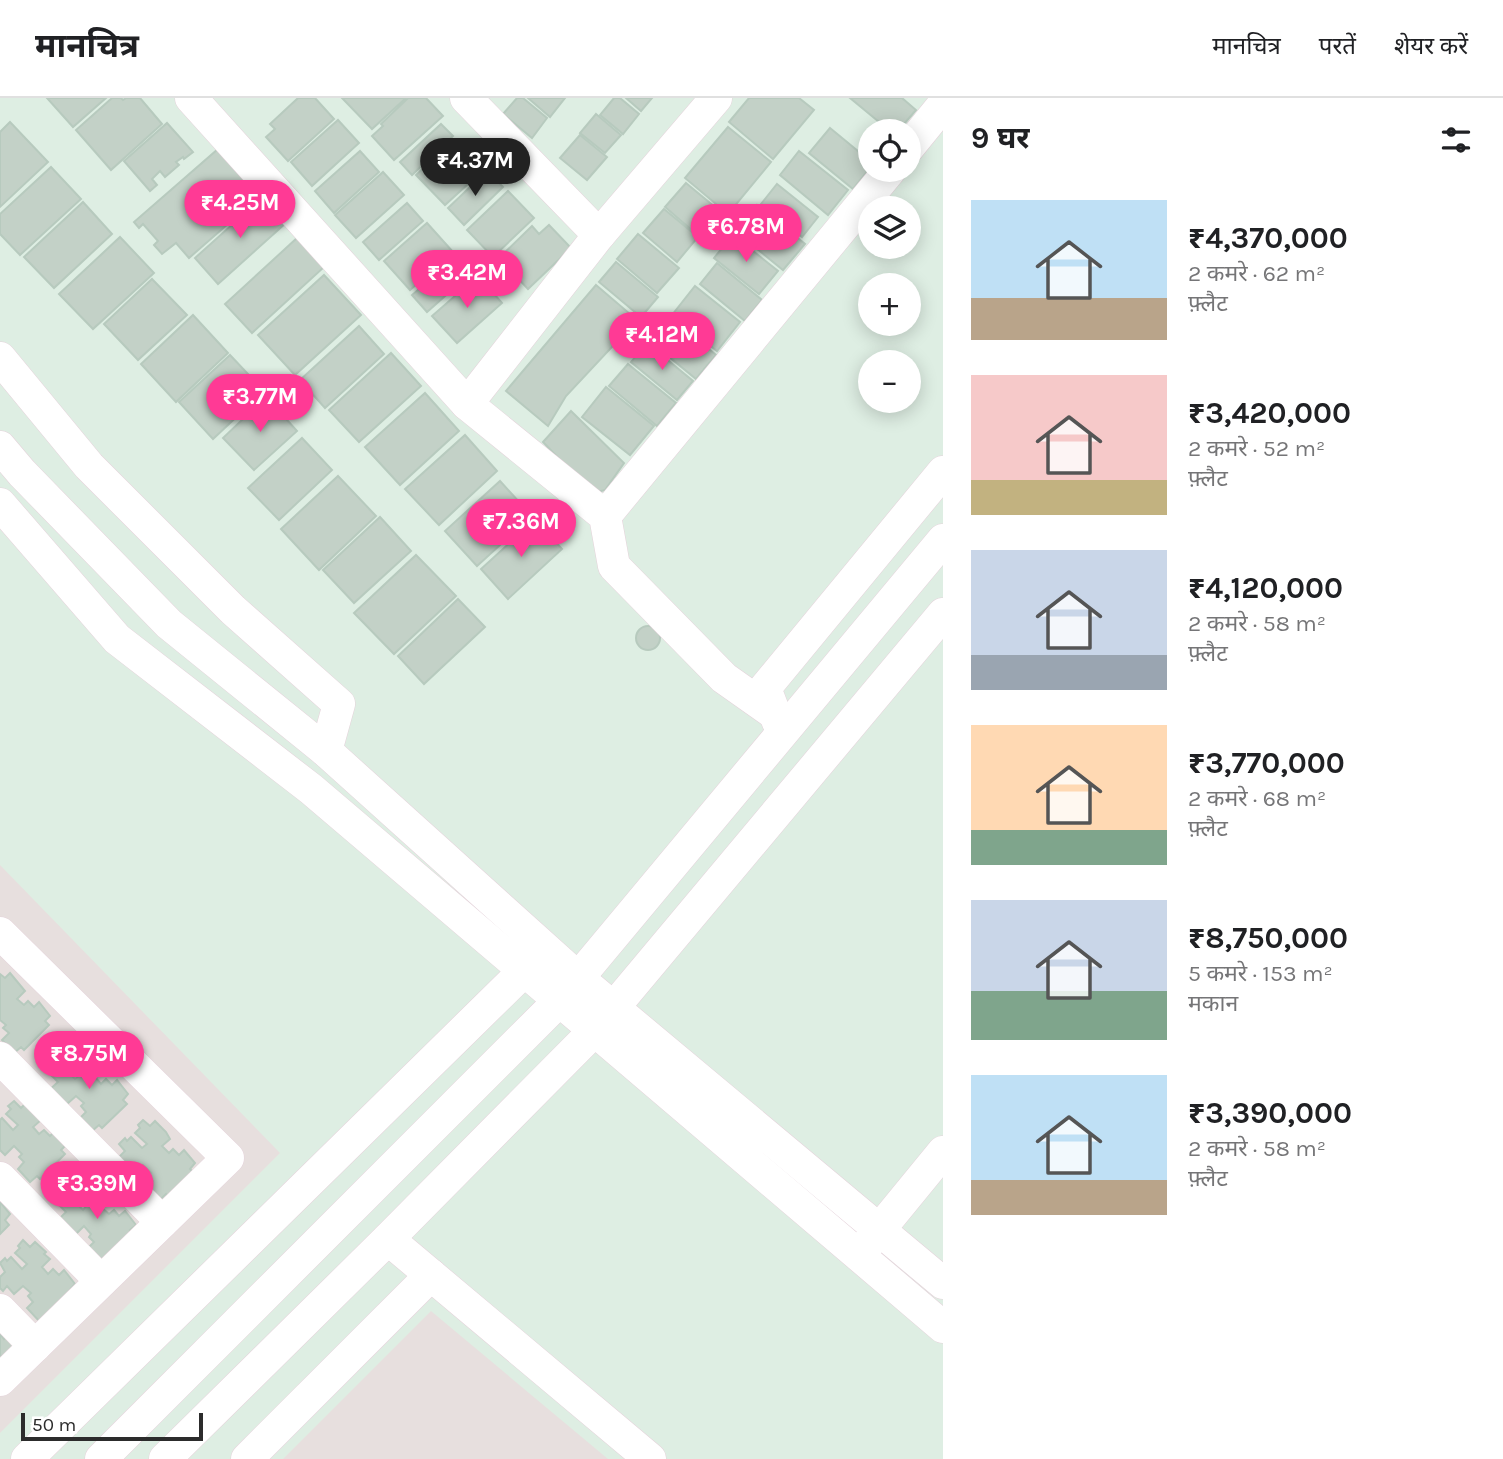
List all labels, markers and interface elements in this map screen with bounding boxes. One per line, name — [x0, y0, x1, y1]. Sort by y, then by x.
text: मानचित्र — [35, 27, 139, 65]
text: मानचित्र — [1212, 32, 1281, 60]
text: परतें — [1319, 32, 1356, 60]
text: शेयर करें — [1394, 32, 1468, 60]
map controls — [858, 119, 921, 413]
button: locate — [858, 119, 921, 182]
text: 9 घर — [971, 120, 1030, 156]
icon: filters — [1437, 121, 1475, 159]
pin: ₹4.37M — [418, 139, 532, 198]
text: ₹4.37M — [436, 147, 514, 174]
pin: ₹4.25M — [183, 180, 297, 240]
text: ₹4.25M — [200, 189, 280, 216]
button: layers — [858, 196, 921, 259]
pin: ₹6.78M — [689, 204, 803, 264]
text: ₹6.78M — [707, 213, 785, 240]
text: ₹4,370,000 — [1188, 220, 1348, 256]
icon: home — [1027, 228, 1111, 312]
pin: ₹3.42M — [410, 250, 524, 310]
text: ₹3.42M — [427, 259, 507, 286]
text: 2 कमरे · 62 m² — [1188, 260, 1325, 287]
button: + — [858, 273, 921, 336]
text: फ़्लैट — [1188, 290, 1228, 317]
pin: ₹4.12M — [605, 313, 719, 372]
text: ₹4.12M — [625, 321, 699, 348]
button: − — [858, 350, 921, 413]
pin: ₹3.77M — [203, 374, 317, 434]
text: ₹3.77M — [222, 383, 298, 410]
text: ₹3,420,000 — [1188, 395, 1351, 431]
icon: home — [1027, 403, 1111, 487]
text: 2 कमरे · 52 m² — [1188, 435, 1325, 462]
text: फ़्लैट — [1188, 465, 1228, 492]
pin: ₹7.36M — [464, 500, 578, 559]
text: ₹7.36M — [482, 508, 560, 535]
text: ₹4,120,000 — [1188, 570, 1343, 606]
icon: home — [1027, 578, 1111, 662]
text: 2 कमरे · 58 m² — [1188, 610, 1326, 637]
text: फ़्लैट — [1188, 640, 1228, 667]
text: ₹3,770,000 — [1188, 745, 1345, 781]
icon: home — [1027, 753, 1111, 837]
text: 2 कमरे · 68 m² — [1188, 785, 1326, 812]
text: फ़्लैट — [1188, 815, 1228, 842]
text: ₹8,750,000 — [1188, 920, 1348, 956]
icon: home — [1027, 928, 1111, 1012]
text: 5 कमरे · 153 m² — [1188, 960, 1333, 987]
text: मकान — [1188, 990, 1238, 1017]
pin: ₹8.75M — [32, 1032, 146, 1091]
text: ₹8.75M — [50, 1040, 128, 1067]
text: ₹3,390,000 — [1188, 1095, 1352, 1131]
icon: home — [1027, 1103, 1111, 1187]
text: 2 कमरे · 58 m² — [1188, 1135, 1326, 1162]
pin: ₹3.39M — [40, 1162, 154, 1221]
text: फ़्लैट — [1188, 1165, 1228, 1192]
text: ₹3.39M — [57, 1170, 137, 1197]
scale bar — [21, 1410, 203, 1442]
text: 50 m — [32, 1414, 76, 1436]

